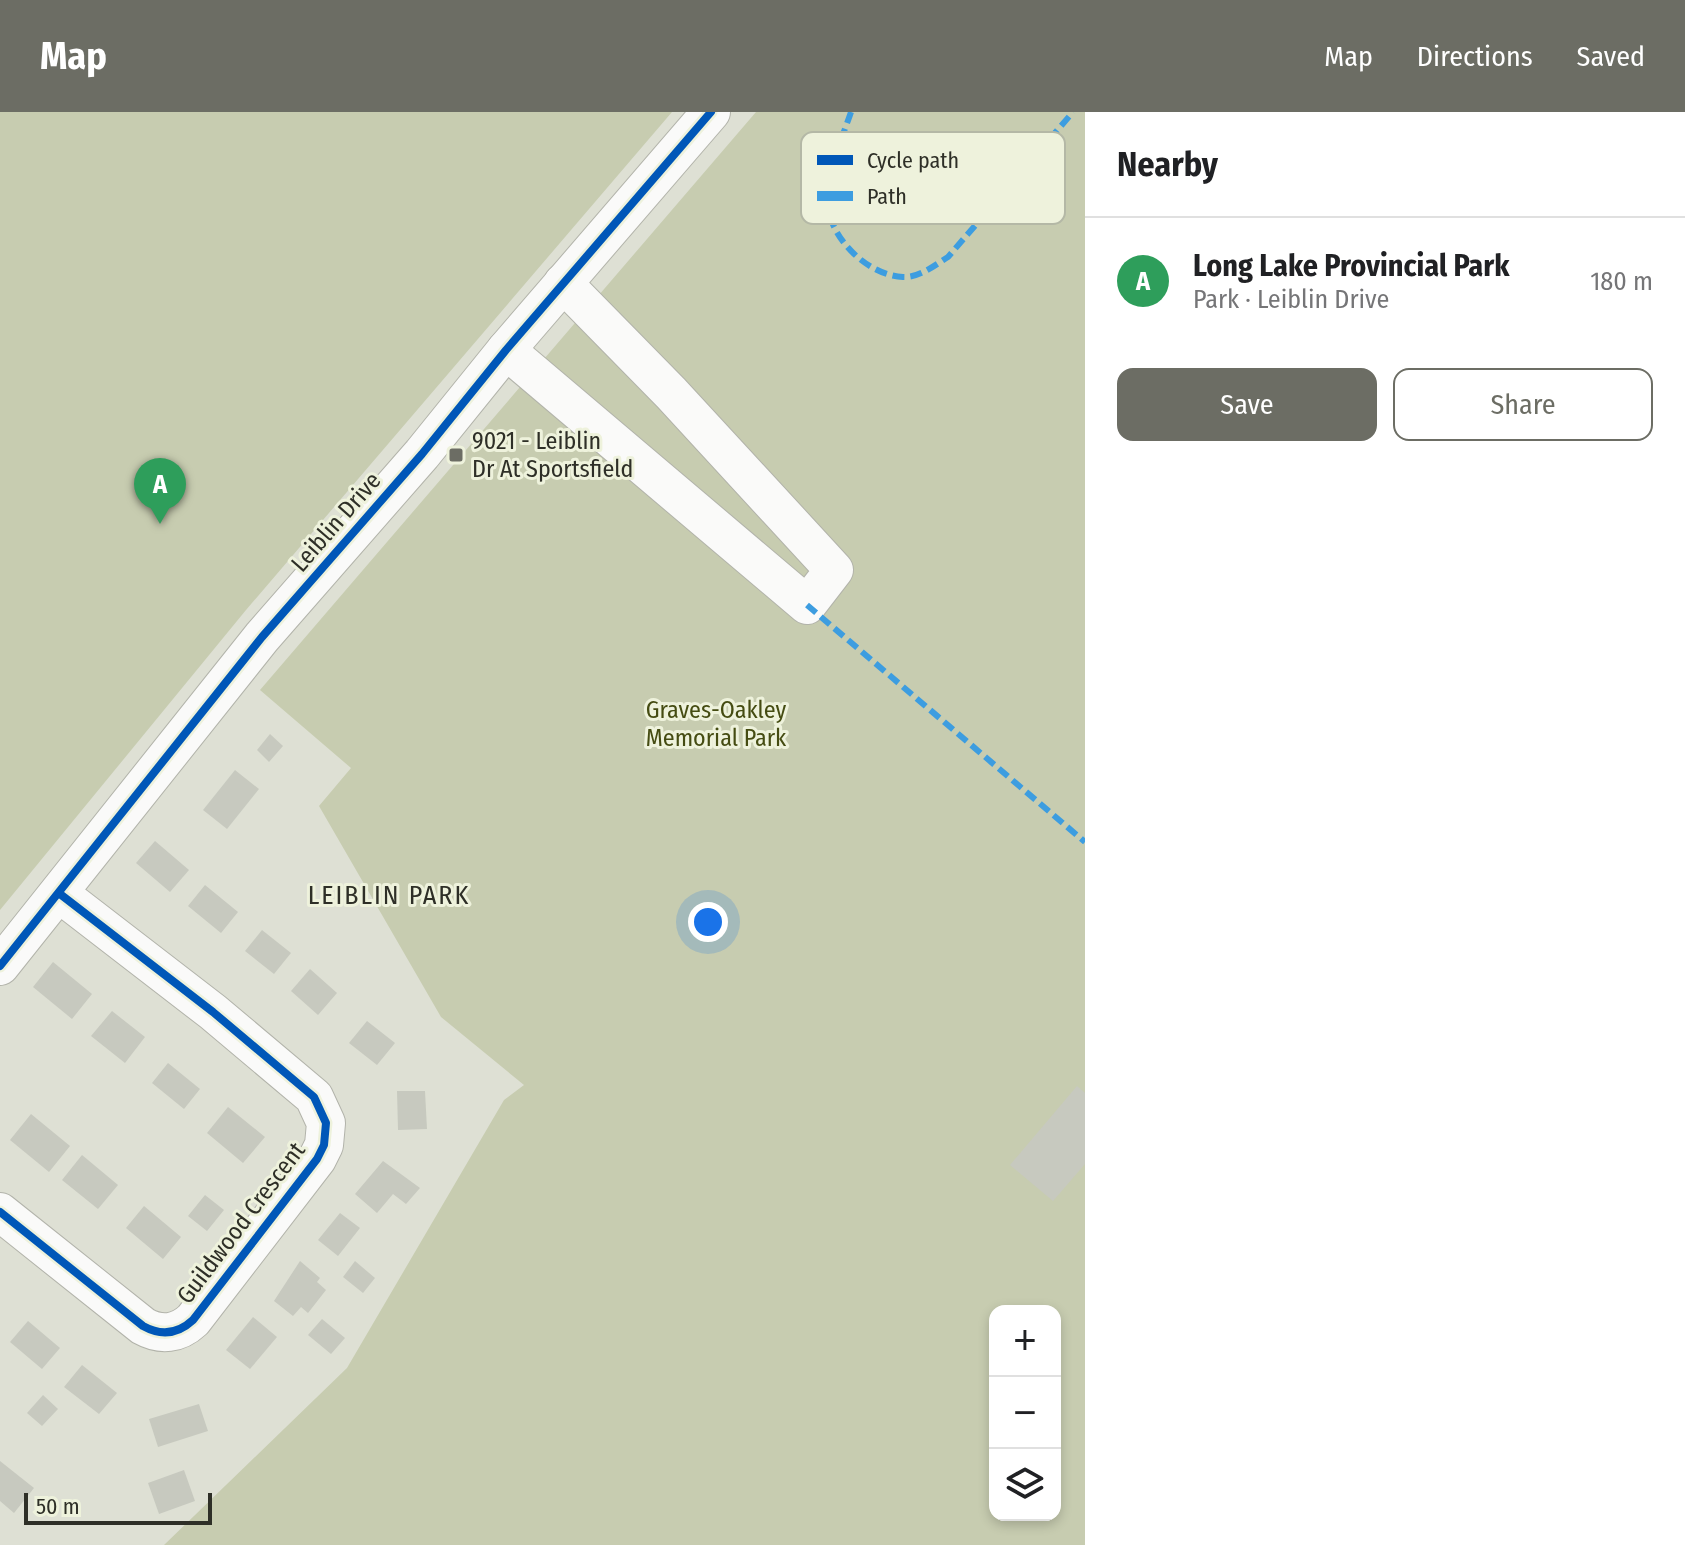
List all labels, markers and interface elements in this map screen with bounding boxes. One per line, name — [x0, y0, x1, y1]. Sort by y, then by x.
text: Map — [40, 33, 107, 79]
text: Map — [1324, 40, 1373, 73]
text: Directions — [1417, 40, 1533, 73]
text: Saved — [1577, 40, 1645, 73]
legend — [801, 132, 1065, 224]
text: Nearby — [1117, 144, 1218, 185]
text: Cycle path — [867, 147, 959, 174]
text: Path — [867, 183, 907, 210]
text: Long Lake Provincial Park — [1193, 248, 1509, 284]
text: A — [1136, 266, 1150, 297]
text: 180 m — [1590, 266, 1653, 297]
text: Park · Leiblin Drive — [1193, 284, 1389, 315]
button: Save — [1117, 368, 1377, 441]
button: Share — [1393, 368, 1653, 441]
place label: 9021 - Leiblin Dr At Sportsfield — [472, 427, 633, 483]
marker: 9021 - Leiblin Dr At Sportsfield — [447, 446, 465, 464]
pin: A — [134, 458, 186, 524]
street label: Leiblin Drive — [285, 467, 387, 577]
park label: Graves-Oakley Memorial Park — [646, 696, 787, 752]
district label: LEIBLIN PARK — [308, 880, 470, 911]
your location — [688, 902, 728, 942]
street label: Guildwood Crescent — [171, 1137, 311, 1309]
map controls — [989, 1305, 1061, 1521]
button: + — [989, 1305, 1061, 1377]
button: − — [989, 1377, 1061, 1449]
button: layers — [989, 1449, 1061, 1521]
scale bar — [24, 1489, 212, 1525]
text: 50 m — [36, 1493, 80, 1520]

